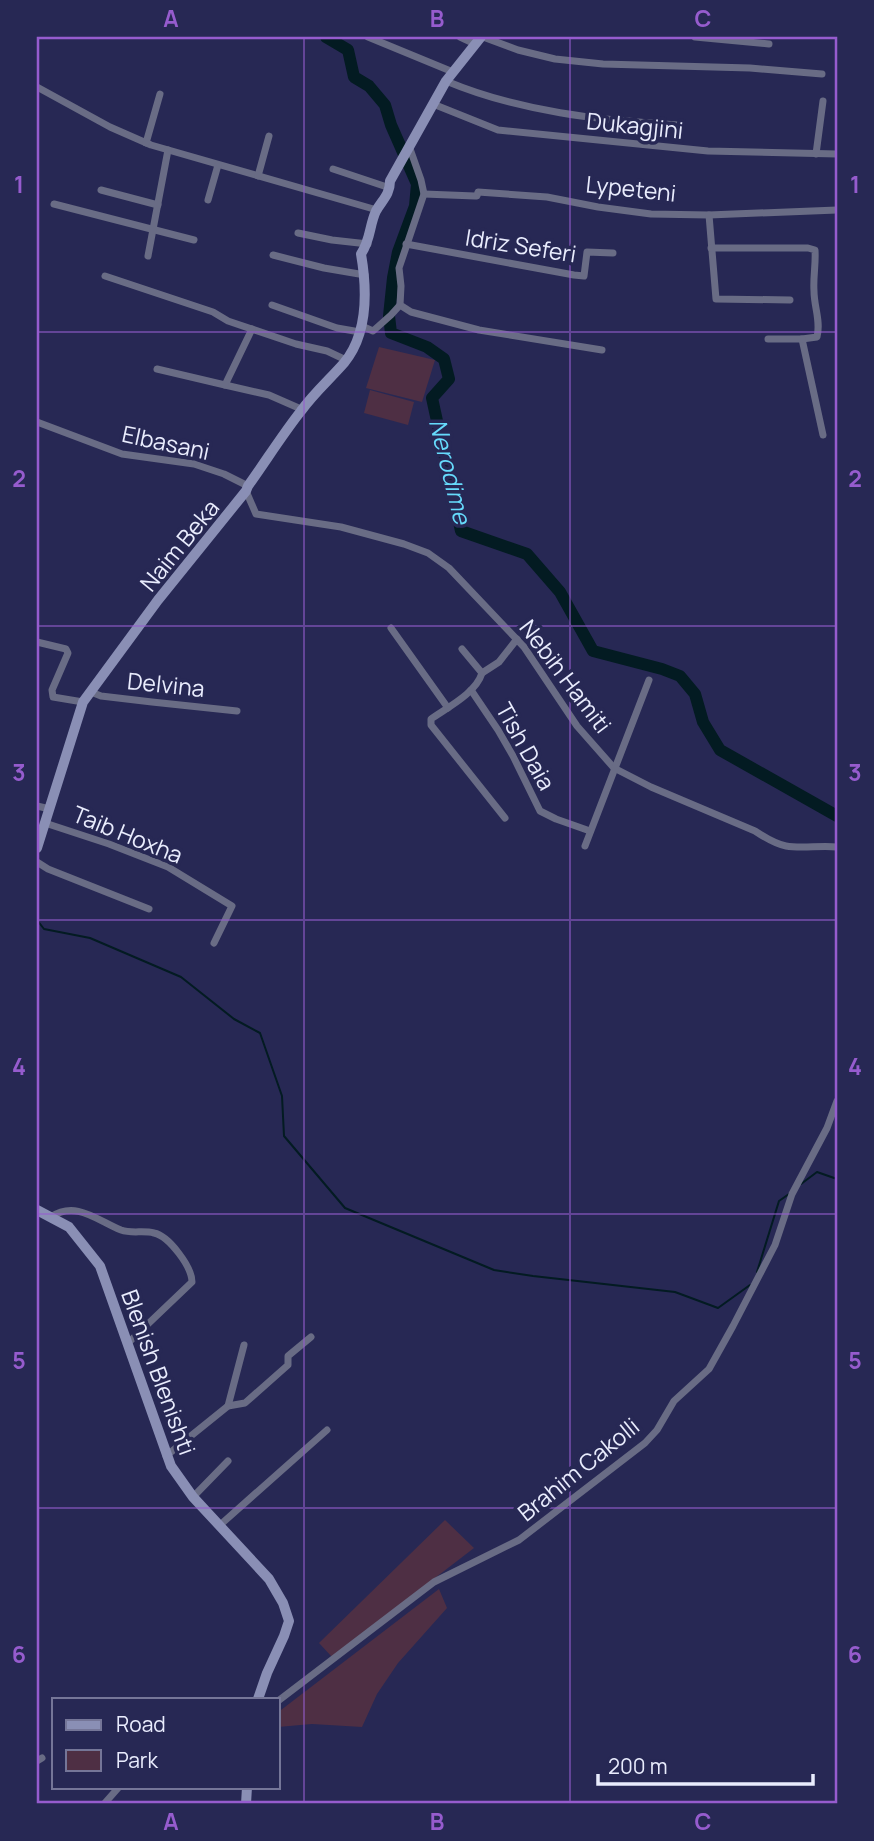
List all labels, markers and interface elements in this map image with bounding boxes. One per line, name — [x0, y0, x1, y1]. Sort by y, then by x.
text: A — [163, 2, 179, 34]
text: B — [430, 2, 444, 34]
text: C — [695, 2, 712, 34]
street label: Dukagjini — [585, 104, 685, 146]
street label: Lypeteni — [584, 167, 678, 209]
text: 1 — [14, 168, 24, 200]
text: 1 — [850, 168, 860, 200]
street label: Idriz Seferi — [463, 220, 579, 270]
water label: Nerodime — [422, 415, 480, 529]
street label: Elbasani — [119, 417, 213, 467]
text: 2 — [12, 462, 26, 494]
text: 2 — [848, 462, 862, 494]
street label: Naim Beka — [132, 492, 226, 598]
street label: Nebih Hamiti — [513, 613, 619, 739]
street label: Delvina — [126, 664, 206, 704]
street label: Tish Daia — [489, 696, 563, 796]
text: 3 — [12, 756, 26, 788]
text: 3 — [848, 756, 862, 788]
street label: Taib Hoxha — [68, 797, 188, 871]
text: 4 — [12, 1050, 26, 1082]
text: 4 — [848, 1050, 862, 1082]
street label: Blenish Blenishti — [114, 1285, 204, 1459]
text: 5 — [12, 1344, 26, 1376]
text: 5 — [848, 1344, 862, 1376]
street label: Brahim Cakolli — [510, 1410, 646, 1528]
text: 6 — [12, 1638, 26, 1670]
text: 6 — [848, 1638, 862, 1670]
legend — [52, 1698, 280, 1788]
text: Road — [116, 1710, 166, 1738]
scale bar — [598, 1743, 813, 1787]
text: Park — [116, 1746, 158, 1774]
text: 200 m — [608, 1752, 668, 1780]
text: A — [163, 1805, 179, 1837]
text: B — [430, 1805, 444, 1837]
text: C — [695, 1805, 712, 1837]

